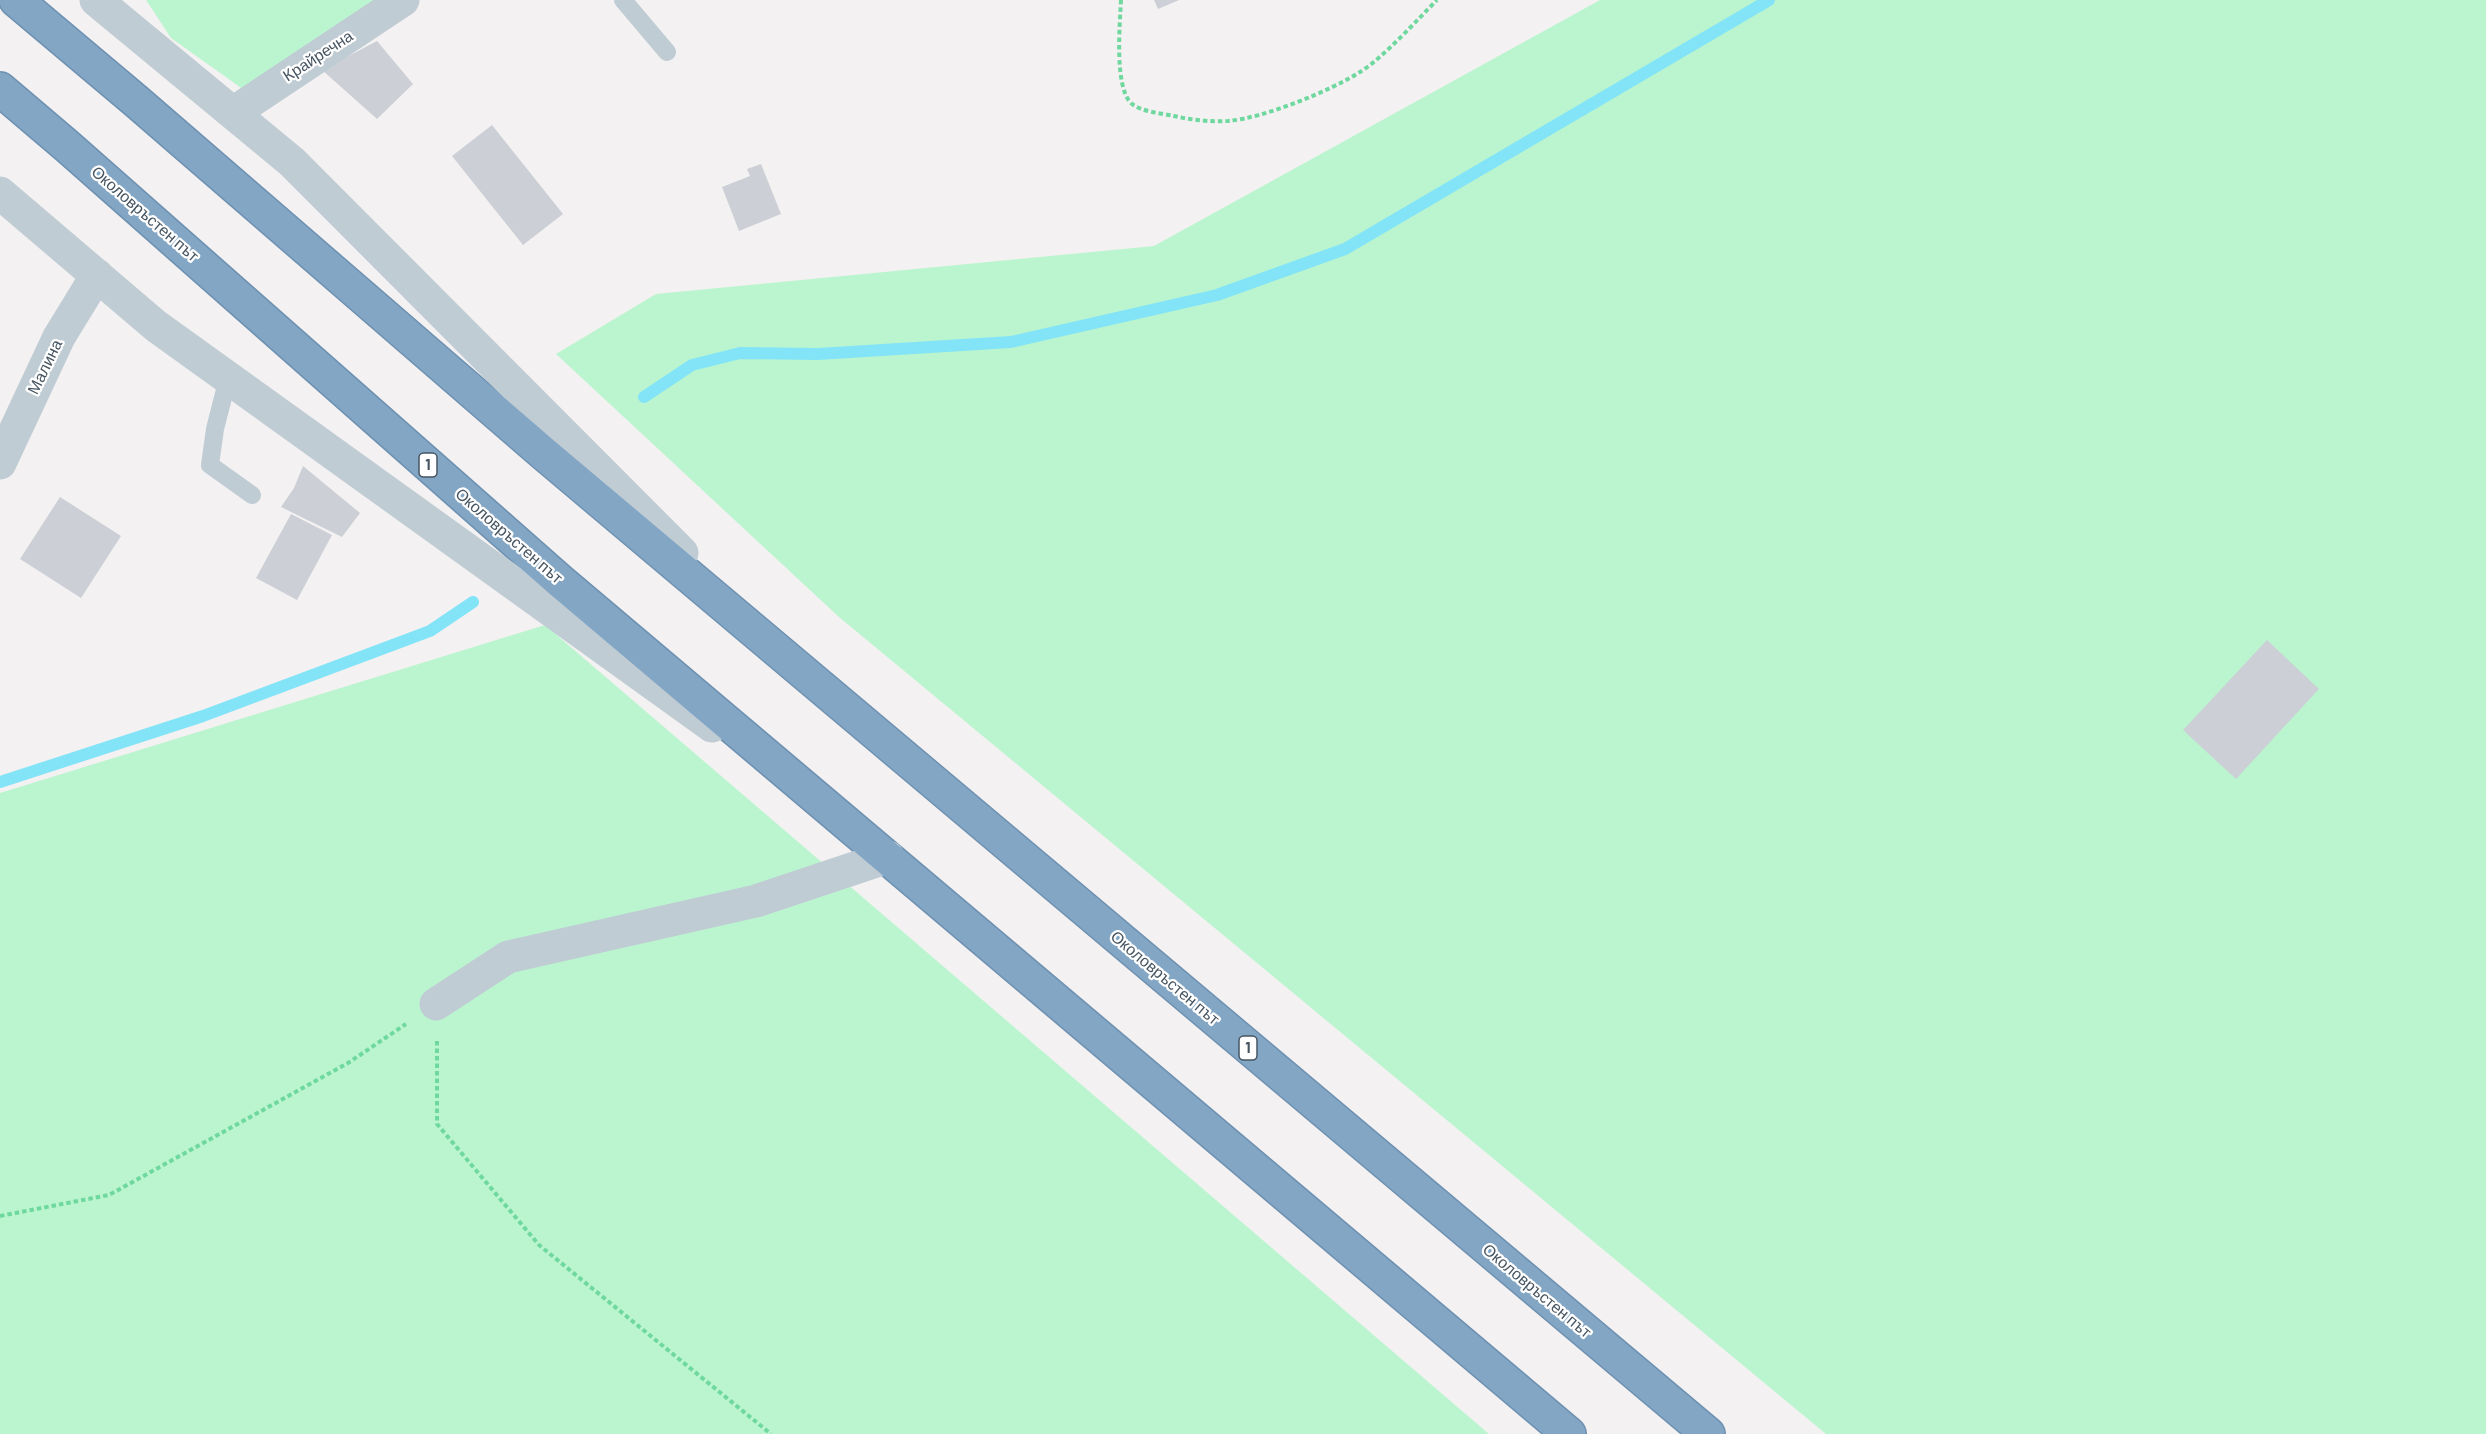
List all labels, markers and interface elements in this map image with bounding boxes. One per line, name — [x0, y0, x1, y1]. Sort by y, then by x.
street label: Крайречна — [279, 26, 357, 86]
street label: Околовръстен път — [87, 162, 203, 266]
street label: Малина — [24, 337, 66, 397]
road number: 1 — [419, 453, 437, 477]
street label: Околовръстен път — [451, 484, 567, 588]
street label: Околовръстен път — [1107, 927, 1223, 1029]
road number: 1 — [1239, 1036, 1257, 1060]
street label: Околовръстен път — [1479, 1240, 1595, 1342]

